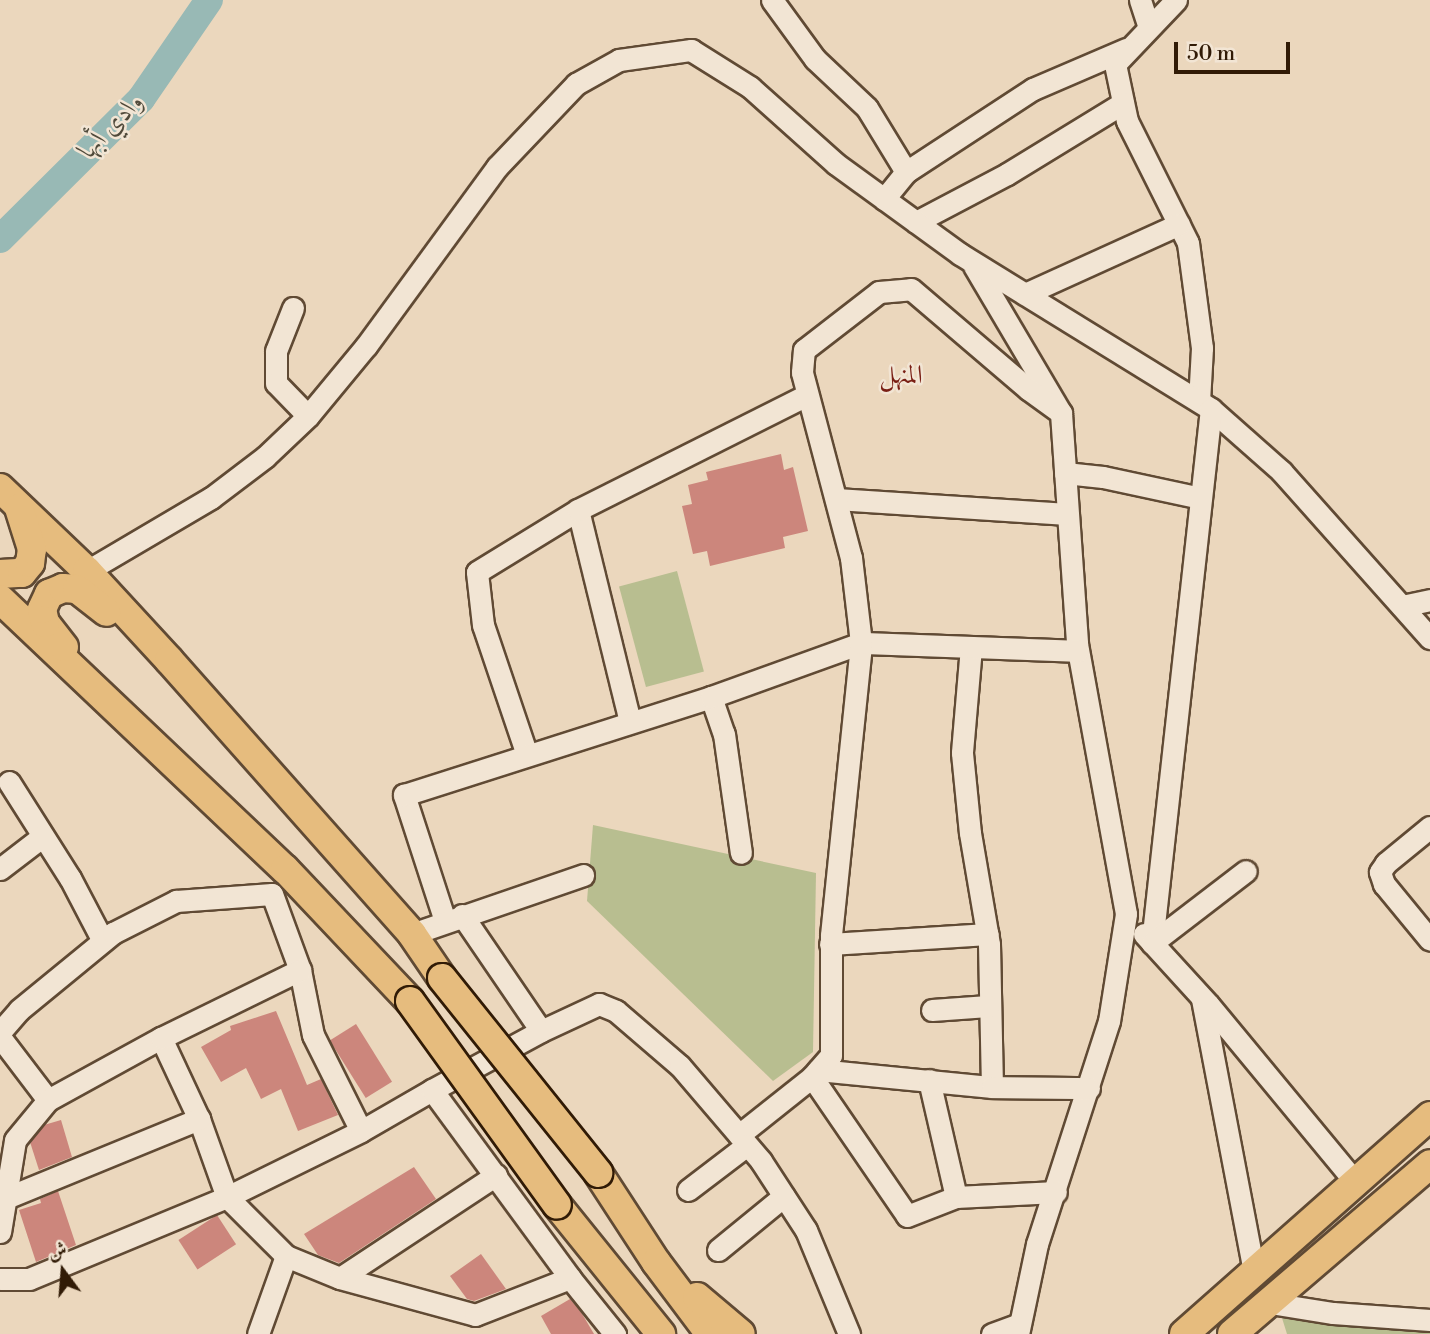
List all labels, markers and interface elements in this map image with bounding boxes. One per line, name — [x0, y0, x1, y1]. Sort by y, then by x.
scale bar — [1178, 28, 1294, 72]
text: 50 m — [1187, 41, 1235, 67]
water label: وادي أبها — [73, 87, 151, 165]
district label: المنهل — [879, 360, 923, 392]
north arrow — [28, 1236, 98, 1306]
text: ش — [45, 1237, 70, 1265]

